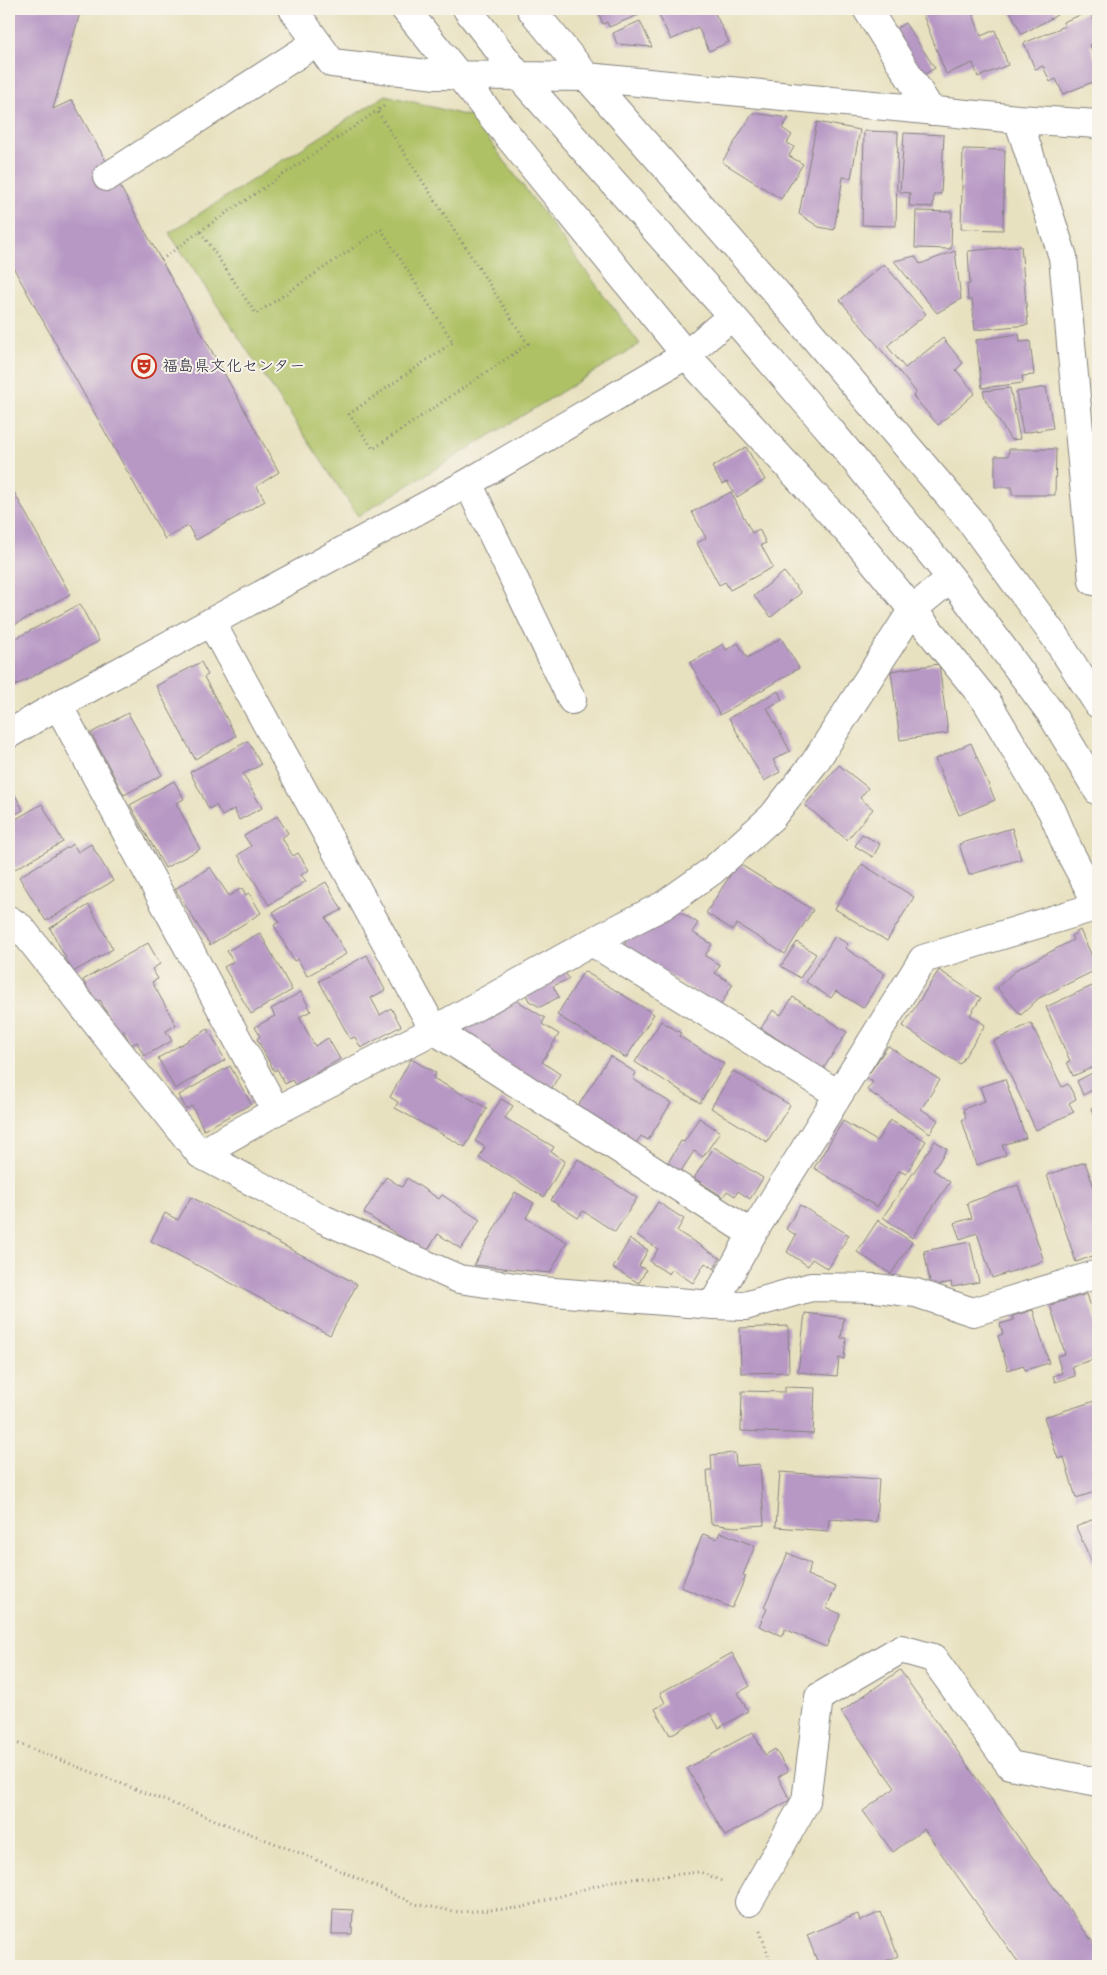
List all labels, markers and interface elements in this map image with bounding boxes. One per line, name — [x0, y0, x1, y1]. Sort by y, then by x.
theatre icon: 福島県文化センター — [131, 353, 157, 379]
place label: 福島県文化センター — [162, 357, 305, 376]

